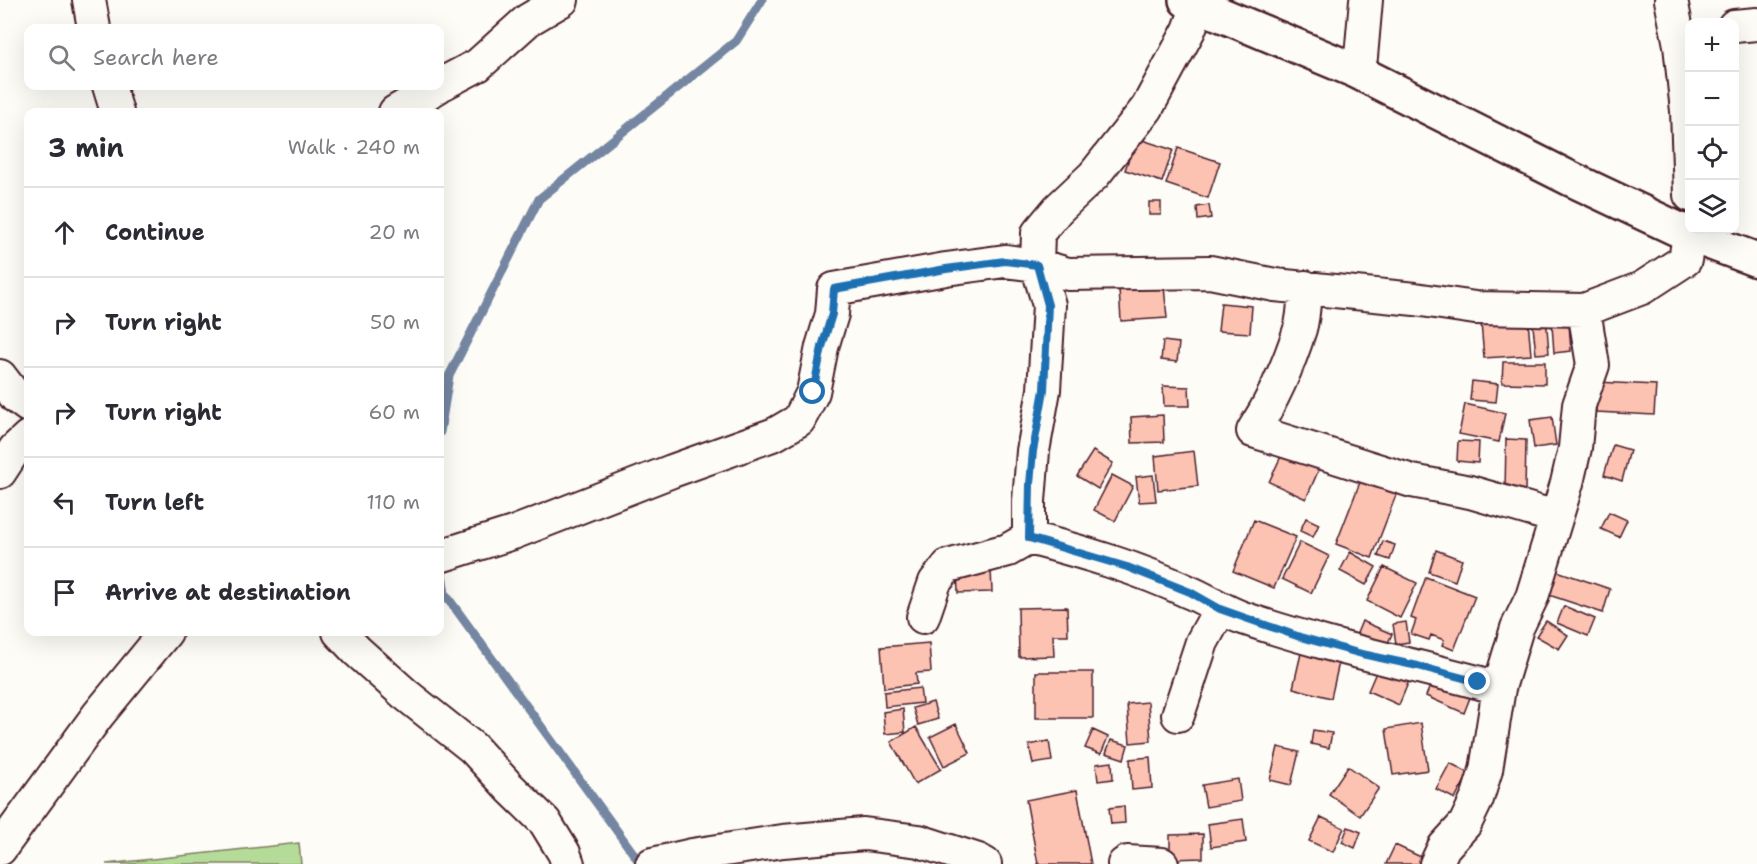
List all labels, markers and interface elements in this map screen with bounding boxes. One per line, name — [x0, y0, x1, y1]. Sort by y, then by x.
map controls — [1685, 18, 1739, 234]
button: + — [1685, 18, 1739, 72]
search box — [24, 24, 444, 90]
icon: search — [45, 41, 78, 74]
text: Search here — [93, 43, 219, 72]
button: − — [1685, 72, 1739, 126]
button: locate — [1685, 126, 1739, 180]
text: 3 min — [48, 130, 124, 165]
text: Walk · 240 m — [288, 134, 420, 160]
button: layers — [1685, 180, 1739, 234]
icon: ahead — [48, 216, 81, 249]
text: Continue — [105, 218, 205, 247]
text: 20 m — [369, 219, 420, 245]
icon: right — [48, 306, 81, 339]
text: Turn right — [105, 308, 222, 337]
text: 50 m — [370, 309, 420, 335]
route start — [799, 378, 825, 404]
icon: right — [48, 396, 81, 429]
text: Turn right — [105, 398, 222, 427]
text: 60 m — [368, 399, 420, 425]
icon: left — [48, 486, 81, 519]
text: Turn left — [105, 488, 204, 517]
text: 110 m — [366, 489, 420, 515]
icon: arrive — [48, 576, 81, 609]
text: Arrive at destination — [105, 578, 351, 607]
route end — [1464, 668, 1490, 694]

